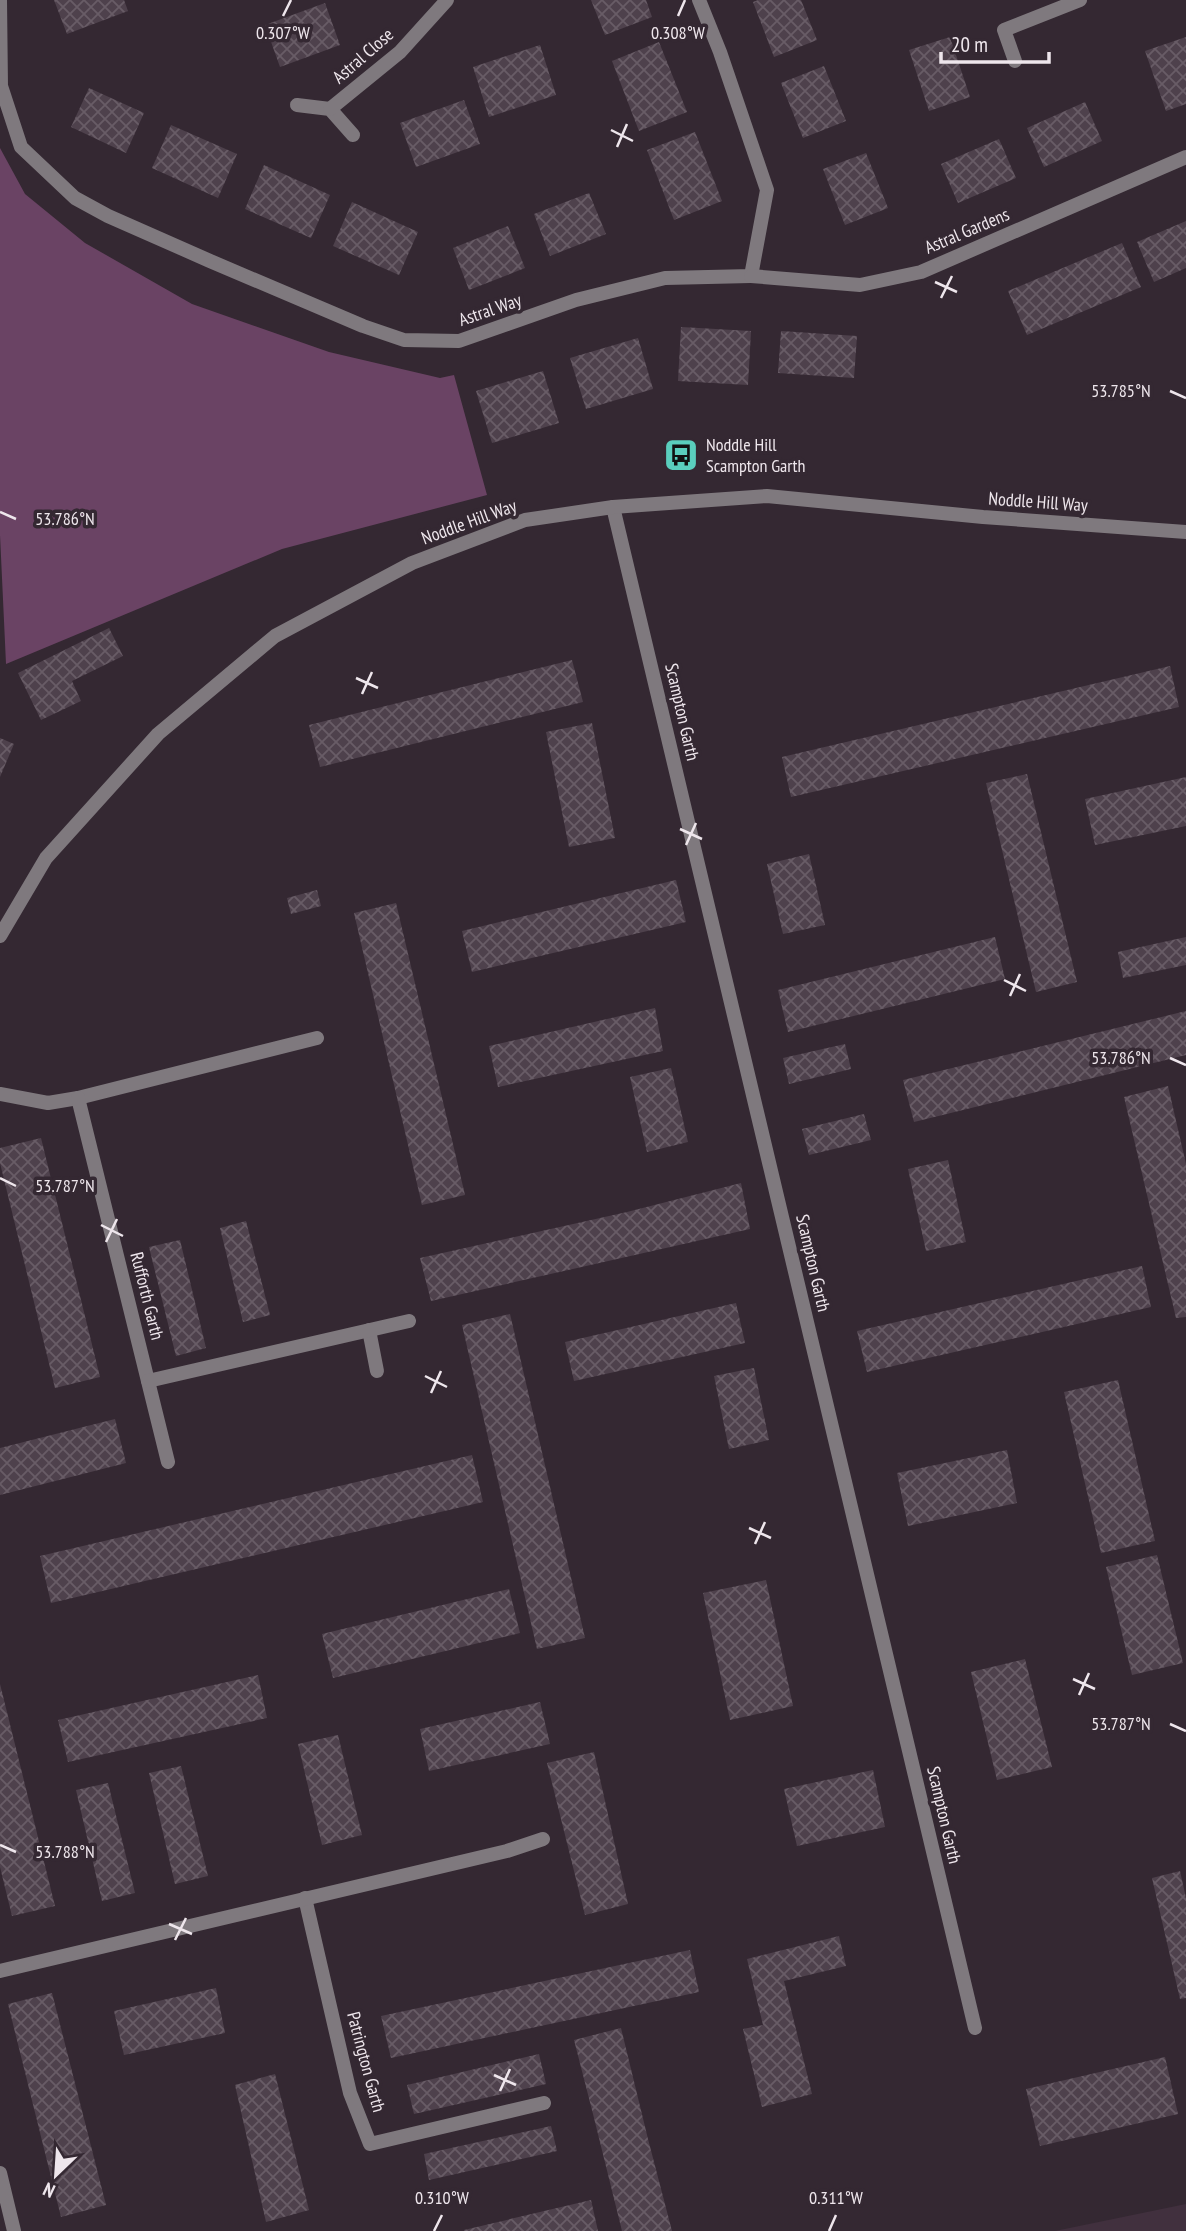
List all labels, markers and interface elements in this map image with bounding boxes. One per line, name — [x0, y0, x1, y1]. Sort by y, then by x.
text: 0.307°W — [256, 21, 310, 44]
text: 0.308°W — [651, 21, 705, 44]
scale bar — [941, 21, 1050, 65]
street label: Astral Close — [327, 23, 398, 88]
text: 20 m — [951, 31, 988, 58]
street label: Astral Gardens — [921, 202, 1013, 259]
street label: Astral Way — [455, 288, 524, 331]
text: 53.785°N — [1091, 379, 1151, 402]
place label: Noddle Hill Scampton Garth — [706, 433, 805, 477]
bus stop icon: Noddle Hill Scampton Garth — [662, 436, 700, 474]
street label: Noddle Hill Way — [988, 487, 1089, 516]
street label: Noddle Hill Way — [418, 494, 520, 549]
text: 53.786°N — [35, 507, 95, 530]
street label: Scampton Garth — [660, 661, 705, 763]
text: 53.786°N — [1091, 1046, 1151, 1069]
text: 53.787°N — [35, 1174, 95, 1197]
street label: Scampton Garth — [791, 1212, 836, 1314]
street label: Rufforth Garth — [125, 1250, 169, 1342]
text: 53.787°N — [1091, 1712, 1151, 1735]
street label: Scampton Garth — [922, 1764, 967, 1866]
text: 53.788°N — [35, 1840, 95, 1863]
street label: Patrington Garth — [342, 2009, 391, 2115]
north arrow — [21, 2140, 91, 2210]
text: N — [39, 2177, 59, 2203]
text: 0.310°W — [415, 2186, 469, 2209]
text: 0.311°W — [809, 2186, 863, 2209]

